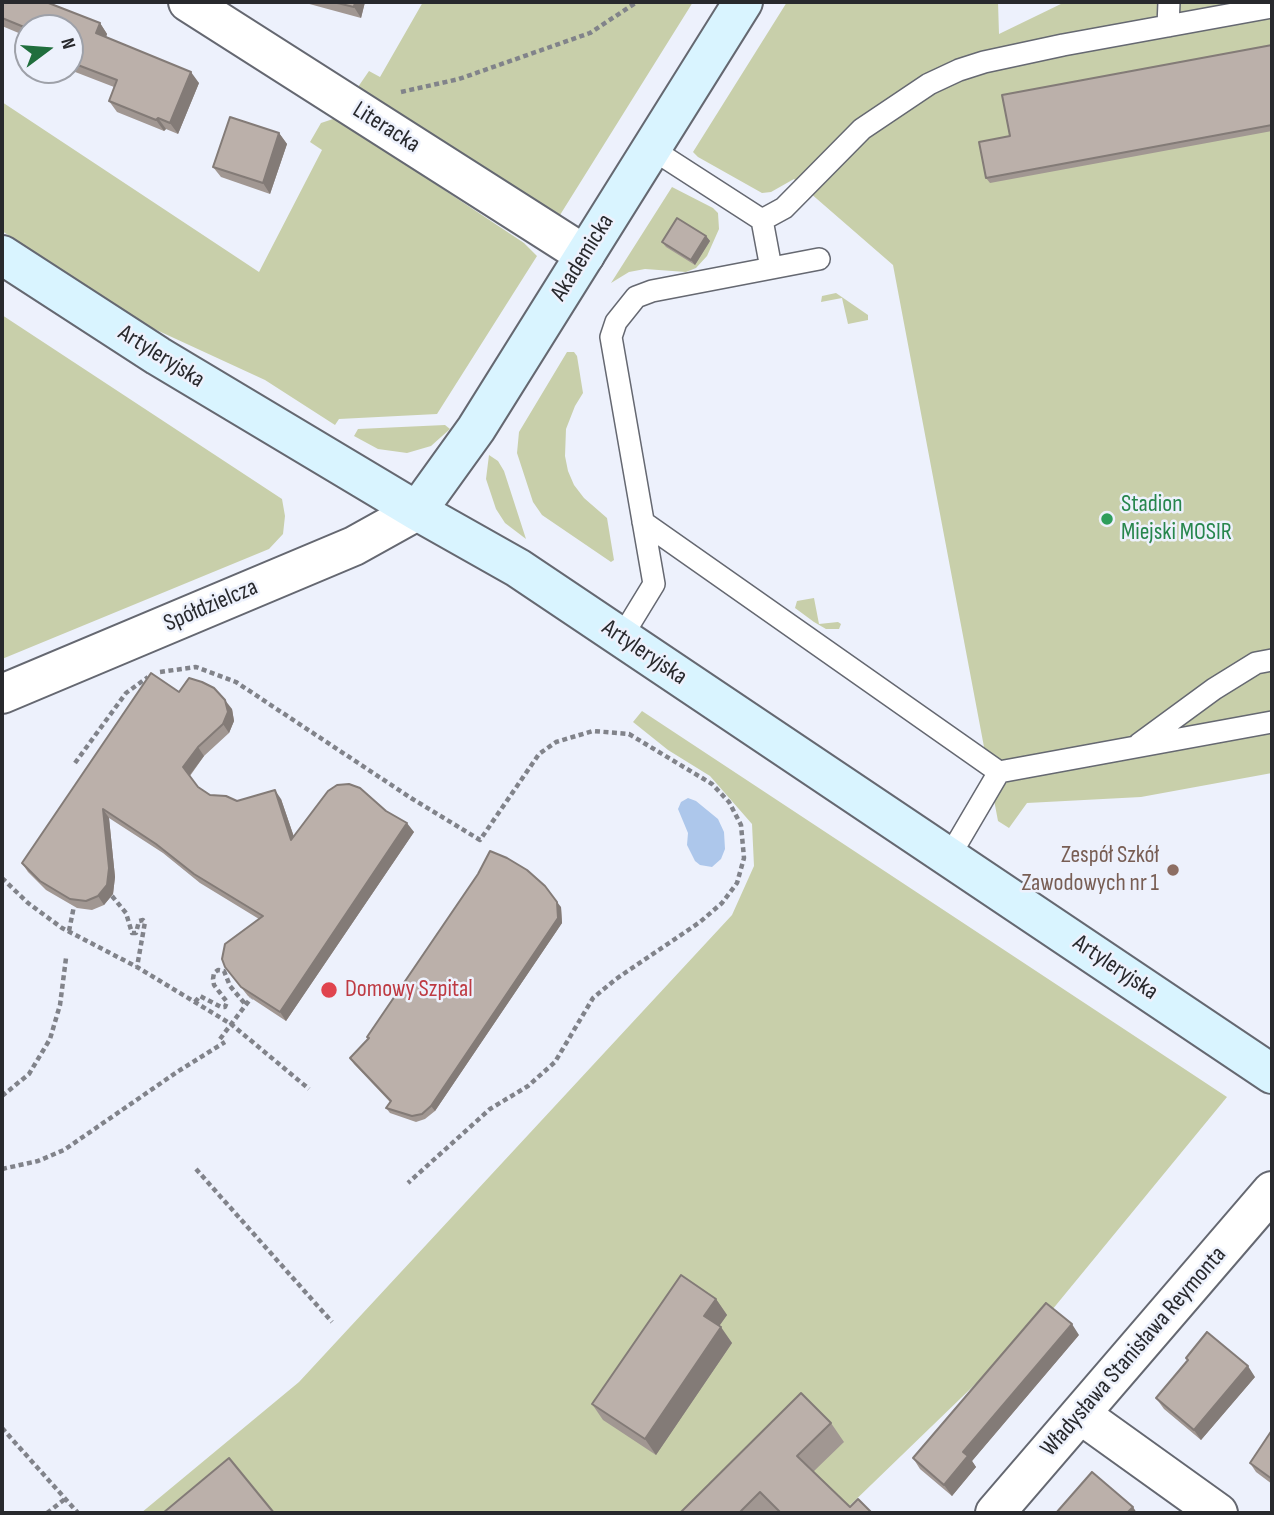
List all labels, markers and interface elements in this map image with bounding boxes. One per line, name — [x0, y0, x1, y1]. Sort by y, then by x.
north arrow — [14, 14, 84, 84]
text: N — [55, 36, 80, 52]
street label: Literacka — [347, 96, 425, 160]
street label: Akademicka — [545, 209, 621, 307]
street label: Artyleryjska — [113, 319, 209, 395]
place label: Stadion Miejski MOSIR — [1121, 491, 1232, 547]
marker: Stadion Miejski MOSIR — [1099, 511, 1115, 527]
street label: Spółdzielcza — [160, 573, 262, 639]
street label: Artyleryjska — [596, 614, 692, 692]
place label: Zespół Szkół Zawodowych nr 1 — [1021, 842, 1159, 898]
marker: Zespół Szkół Zawodowych nr 1 — [1165, 862, 1181, 878]
street label: Artyleryjska — [1067, 929, 1163, 1007]
place label: Domowy Szpital — [345, 976, 473, 1004]
marker: Domowy Szpital — [319, 980, 339, 1000]
street label: Władysława Stanisława Reymonta — [1035, 1241, 1233, 1463]

